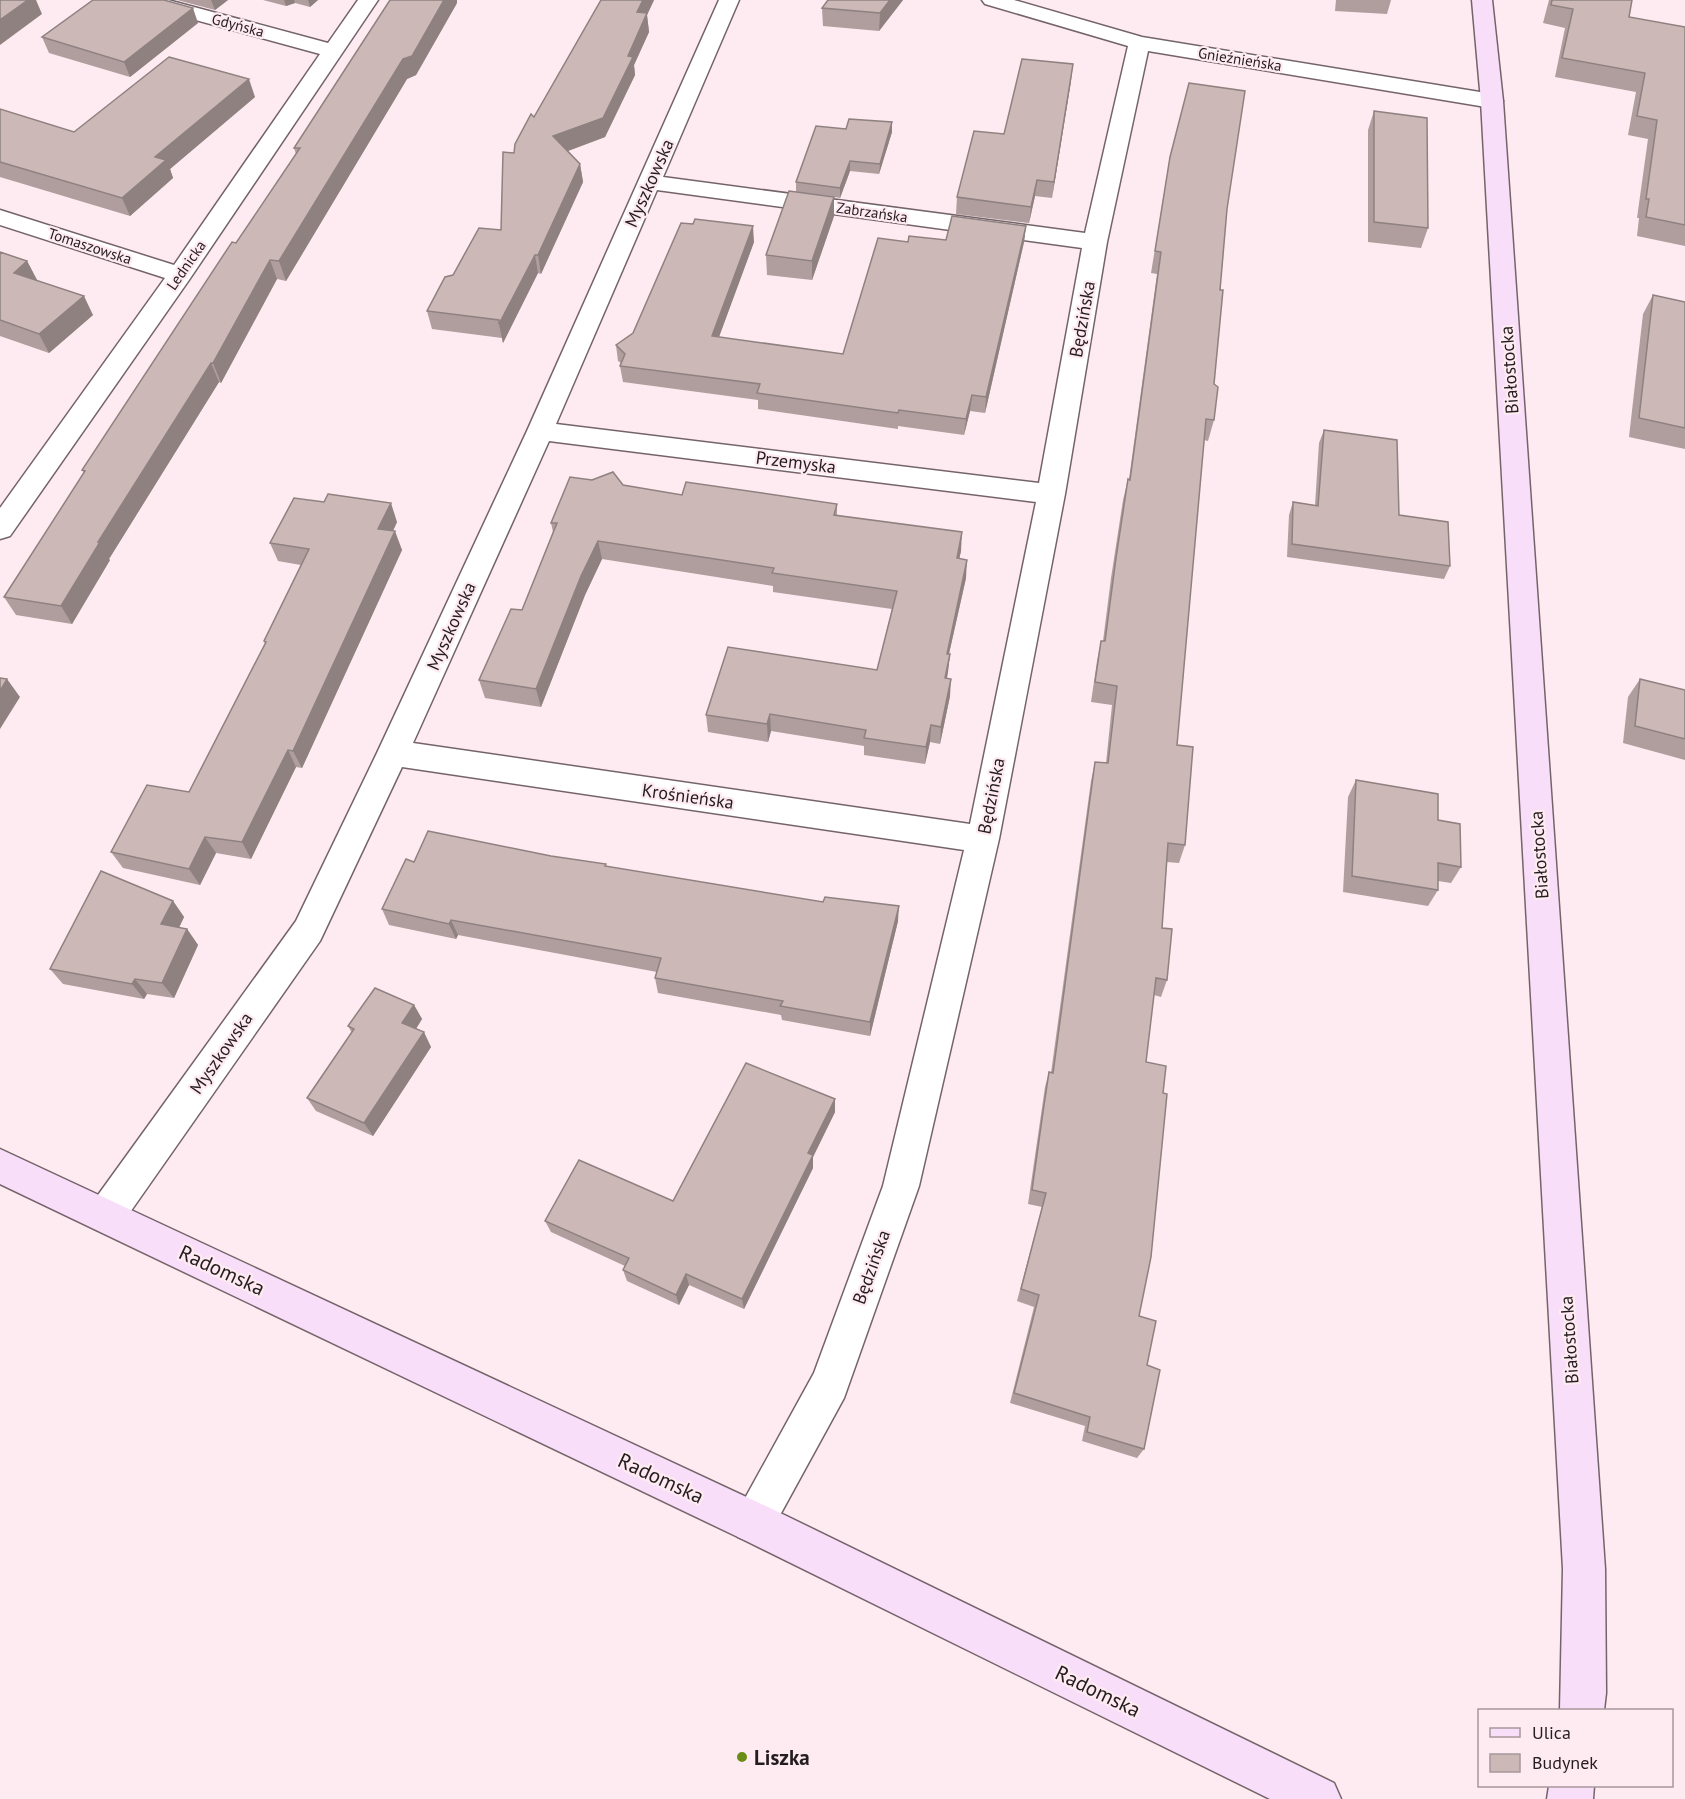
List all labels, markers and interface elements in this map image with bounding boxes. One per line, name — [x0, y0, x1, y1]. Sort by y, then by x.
street label: Gdyńska — [210, 9, 266, 41]
street label: Gnieźnieńska — [1197, 43, 1283, 75]
street label: Myszkowska — [619, 135, 679, 231]
street label: Zabrzańska — [835, 198, 909, 226]
street label: Tomaszowska — [46, 224, 134, 268]
street label: Lednicka — [162, 237, 210, 293]
street label: Będzińska — [1064, 279, 1100, 359]
street label: Białostocka — [1494, 325, 1524, 415]
street label: Przemyska — [755, 446, 837, 478]
street label: Myszkowska — [421, 578, 481, 674]
street label: Będzińska — [972, 756, 1010, 836]
street label: Krośnieńska — [641, 778, 735, 814]
street label: Białostocka — [1524, 810, 1554, 900]
street label: Myszkowska — [184, 1008, 258, 1098]
street label: Będzińska — [847, 1227, 895, 1307]
street label: Radomska — [175, 1238, 269, 1302]
street label: Białostocka — [1554, 1295, 1584, 1385]
street label: Radomska — [614, 1446, 708, 1510]
street label: Radomska — [1051, 1659, 1145, 1723]
legend — [1478, 1709, 1673, 1787]
text: Ulica — [1532, 1721, 1571, 1744]
place label: Liszka — [754, 1744, 810, 1771]
marker: Liszka — [735, 1750, 749, 1764]
text: Budynek — [1532, 1751, 1598, 1774]

